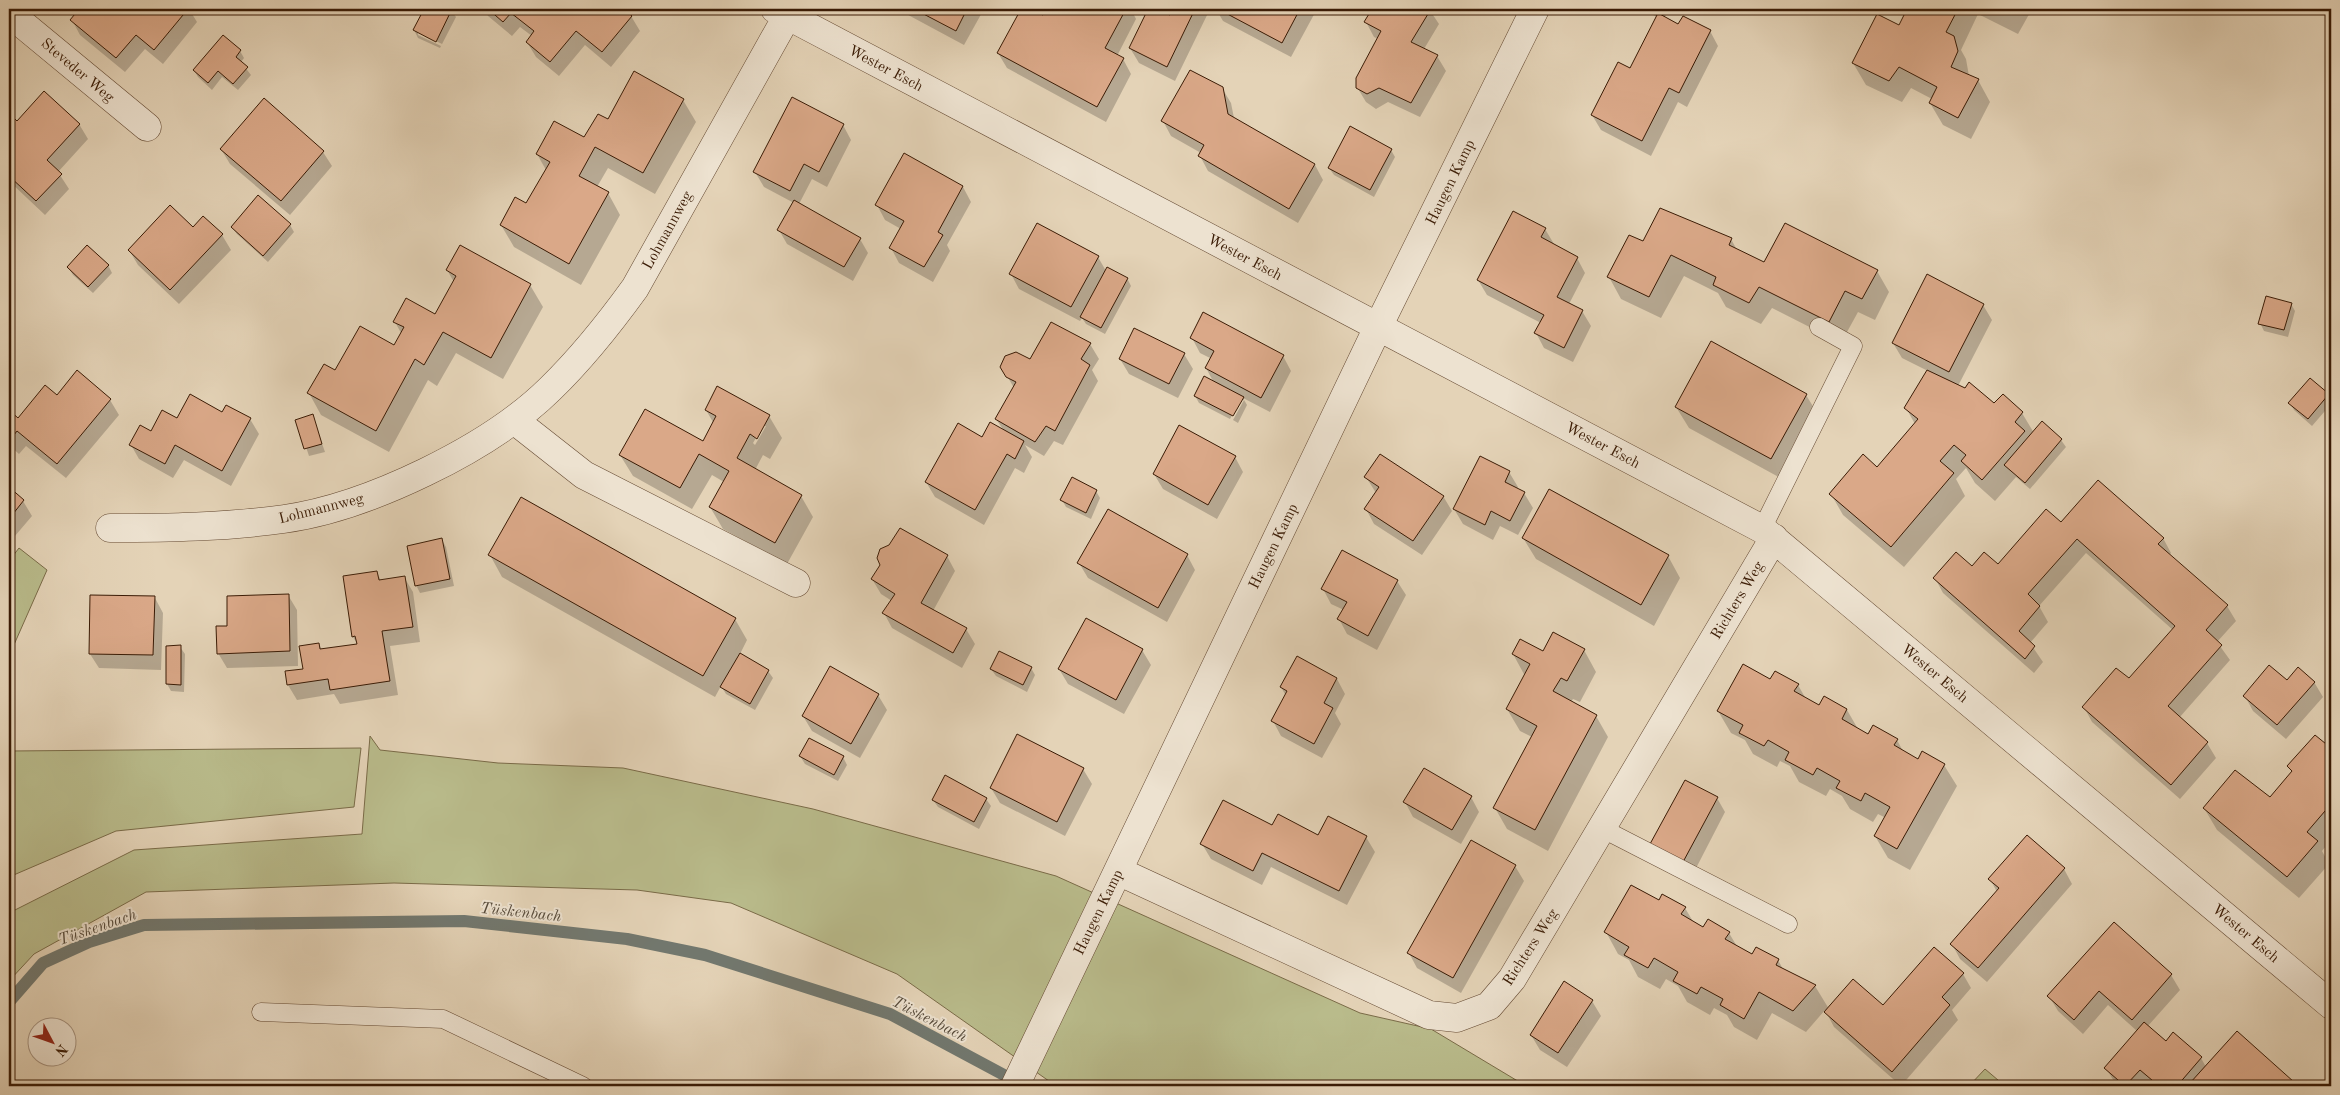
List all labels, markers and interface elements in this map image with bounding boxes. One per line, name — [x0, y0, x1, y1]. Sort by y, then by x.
street label: Steveder Weg — [38, 36, 116, 106]
street label: Wester Esch — [846, 43, 925, 95]
street label: Haugen Kamp — [1424, 137, 1479, 228]
street label: Lohmannweg — [641, 189, 696, 272]
street label: Wester Esch — [1205, 232, 1284, 284]
street label: Wester Esch — [1563, 420, 1642, 472]
street label: Lohmannweg — [277, 492, 365, 527]
street label: Haugen Kamp — [1247, 501, 1302, 592]
street label: Richters Weg — [1709, 559, 1767, 642]
street label: Wester Esch — [1898, 642, 1970, 706]
street label: Haugen Kamp — [1072, 867, 1127, 958]
water label: Tüskenbach — [479, 901, 562, 925]
street label: Wester Esch — [2209, 902, 2281, 966]
water label: Tüskenbach — [56, 907, 139, 949]
street label: Richters Weg — [1501, 907, 1562, 989]
water label: Tüskenbach — [889, 994, 969, 1045]
north arrow — [28, 1018, 78, 1068]
text: N — [52, 1041, 70, 1059]

